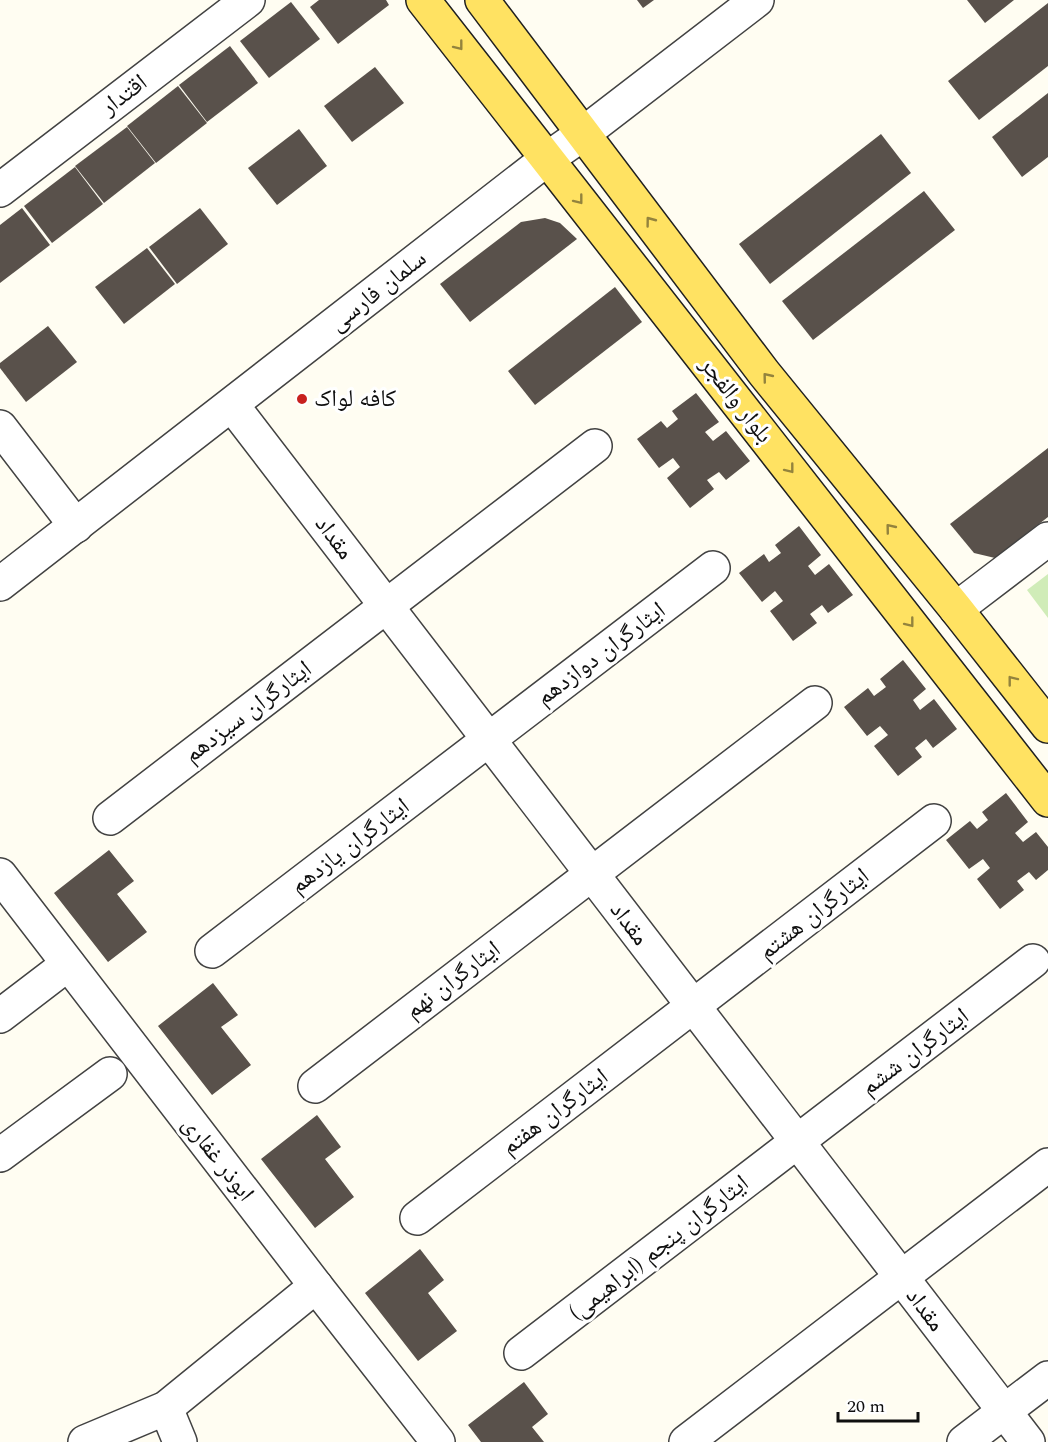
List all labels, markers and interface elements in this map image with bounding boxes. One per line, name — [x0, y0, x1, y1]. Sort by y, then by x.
one-way arrow — [451, 39, 462, 50]
street label: اقتدار — [92, 65, 155, 125]
one-way arrow — [572, 193, 583, 204]
one-way arrow — [646, 216, 657, 227]
street label: سلمان فارسی — [321, 241, 435, 341]
street label: بلوار والفجر — [690, 348, 781, 451]
one-way arrow — [764, 372, 775, 383]
place label: کافه لواک — [314, 381, 396, 417]
marker: کافه لواک — [295, 392, 309, 406]
one-way arrow — [782, 462, 793, 473]
street label: مقداد — [305, 508, 363, 568]
one-way arrow — [887, 524, 898, 535]
street label: ایثارگران دوازدهم — [529, 593, 673, 715]
one-way arrow — [902, 616, 913, 627]
street label: ایثارگران سیزدهم — [176, 652, 320, 772]
one-way arrow — [1009, 676, 1020, 687]
street label: ایثارگران یازدهم — [283, 789, 417, 903]
street label: ایثارگران هشتم — [751, 859, 877, 969]
street label: مقداد — [600, 894, 658, 954]
street label: ایثارگران نهم — [398, 932, 508, 1028]
street label: ایثارگران ششم — [853, 999, 977, 1105]
street label: ایثارگران هفتم — [494, 1060, 616, 1164]
street label: ابوذر غفاری — [173, 1108, 263, 1210]
street label: ایثارگران پنجم (ابراهیمی) — [561, 1166, 757, 1330]
street label: مقداد — [896, 1280, 954, 1340]
scale bar — [838, 1385, 918, 1423]
text: 20 m — [847, 1393, 885, 1420]

